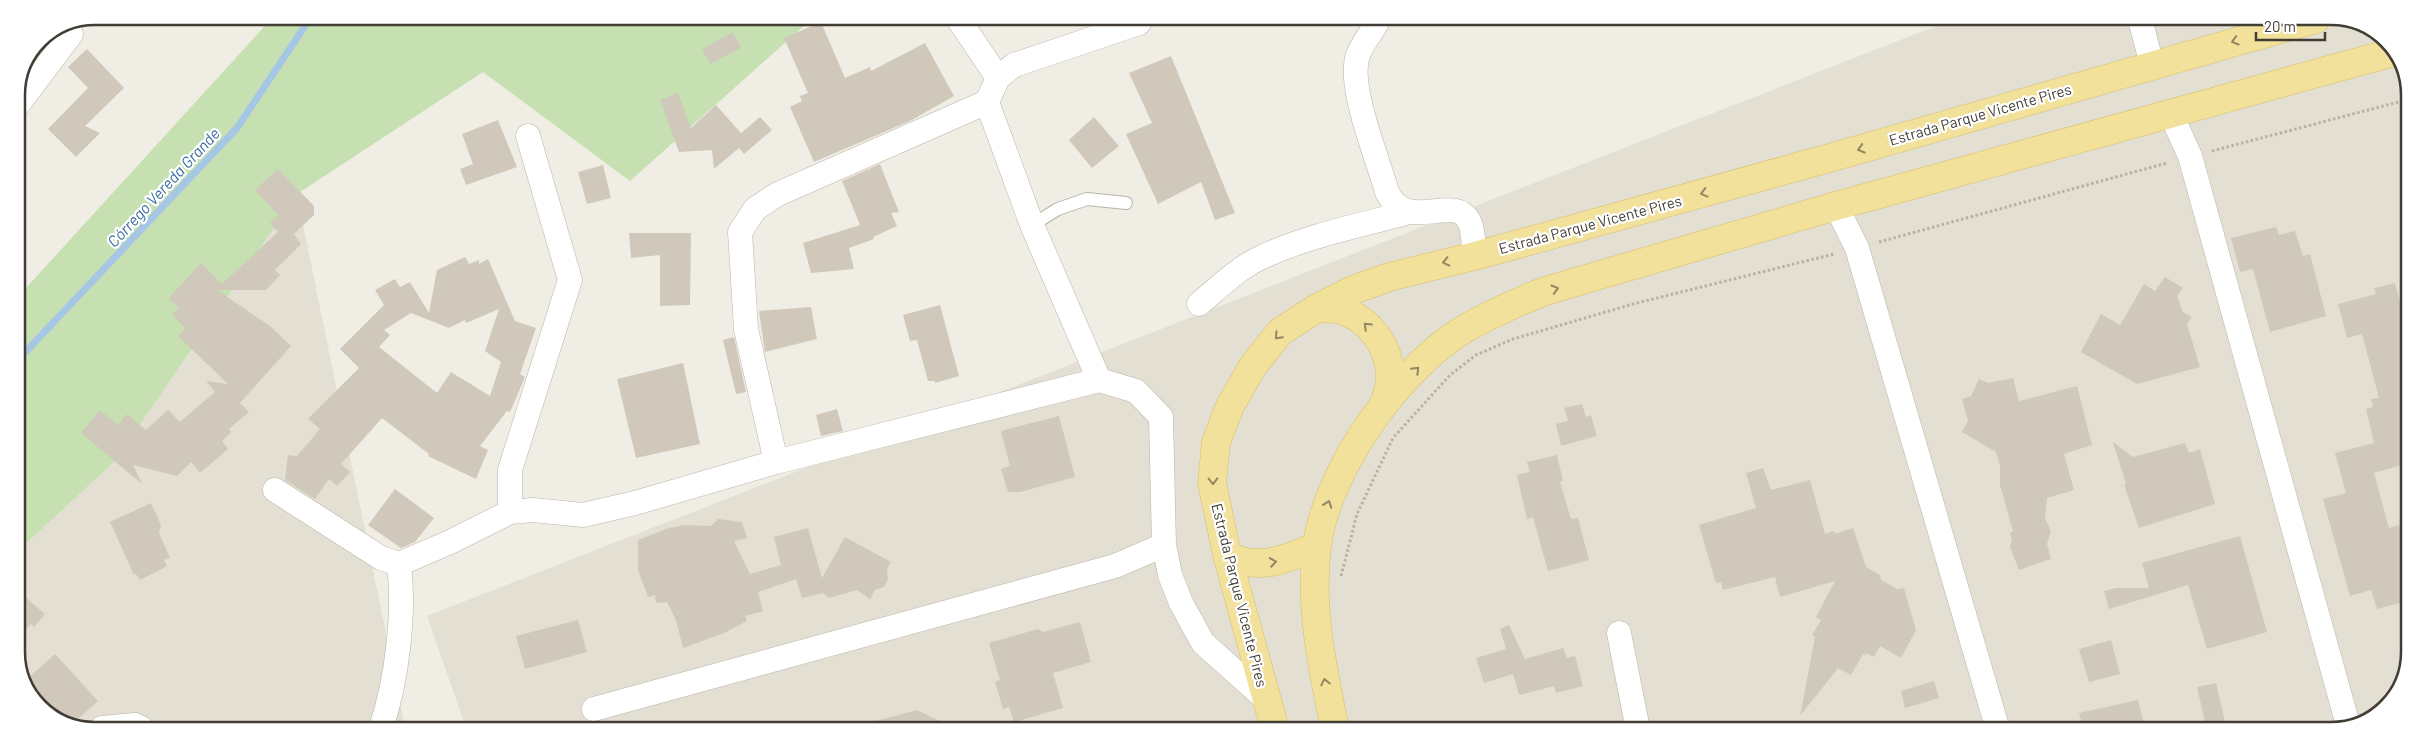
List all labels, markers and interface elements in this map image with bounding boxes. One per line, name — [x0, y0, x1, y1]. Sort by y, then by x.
scale bar — [2256, 10, 2325, 42]
text: 20 m — [2264, 17, 2296, 35]
one-way arrow — [2232, 36, 2240, 46]
street label: Estrada Parque Vicente Pires — [1887, 79, 2073, 149]
water label: Córrego Vereda Grande — [103, 123, 223, 251]
one-way arrow — [1857, 143, 1865, 153]
one-way arrow — [1700, 187, 1709, 197]
street label: Estrada Parque Vicente Pires — [1497, 191, 1683, 257]
one-way arrow — [1441, 256, 1450, 267]
one-way arrow — [1550, 284, 1558, 294]
one-way arrow — [1363, 322, 1372, 331]
one-way arrow — [1275, 330, 1284, 339]
one-way arrow — [1410, 366, 1419, 375]
one-way arrow — [1208, 477, 1218, 485]
street label: Estrada Parque Vicente Pires — [1208, 501, 1272, 689]
one-way arrow — [1322, 501, 1332, 509]
one-way arrow — [1268, 558, 1277, 568]
one-way arrow — [1321, 677, 1331, 686]

